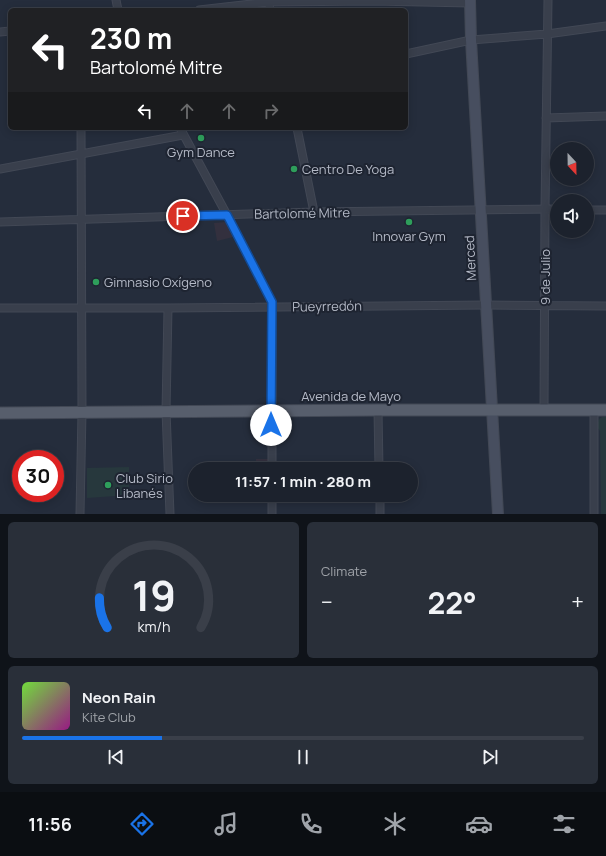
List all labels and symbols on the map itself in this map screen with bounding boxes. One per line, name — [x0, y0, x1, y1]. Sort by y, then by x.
marker: Gym Dance — [196, 133, 206, 143]
north arrow — [550, 142, 594, 186]
place label: Gym Dance — [167, 143, 235, 161]
place label: Centro De Yoga — [302, 160, 394, 178]
marker: Centro De Yoga — [289, 164, 299, 174]
pin — [166, 199, 200, 233]
street label: Bartolomé Mitre — [254, 203, 350, 223]
marker: Innovar Gym — [404, 217, 414, 227]
place label: Innovar Gym — [372, 227, 446, 245]
street label: Merced — [460, 235, 480, 281]
street label: 9 de Julio — [536, 249, 554, 305]
place label: Gimnasio Oxígeno — [104, 273, 212, 291]
marker: Gimnasio Oxígeno — [91, 277, 101, 287]
street label: Pueyrredón — [292, 296, 362, 316]
street label: Avenida de Mayo — [301, 387, 401, 405]
position arrow — [250, 404, 292, 446]
speed limit sign: 30 — [12, 450, 64, 502]
place label: Club Sirio Libanés — [116, 469, 173, 502]
marker: Club Sirio Libanés — [103, 480, 113, 490]

